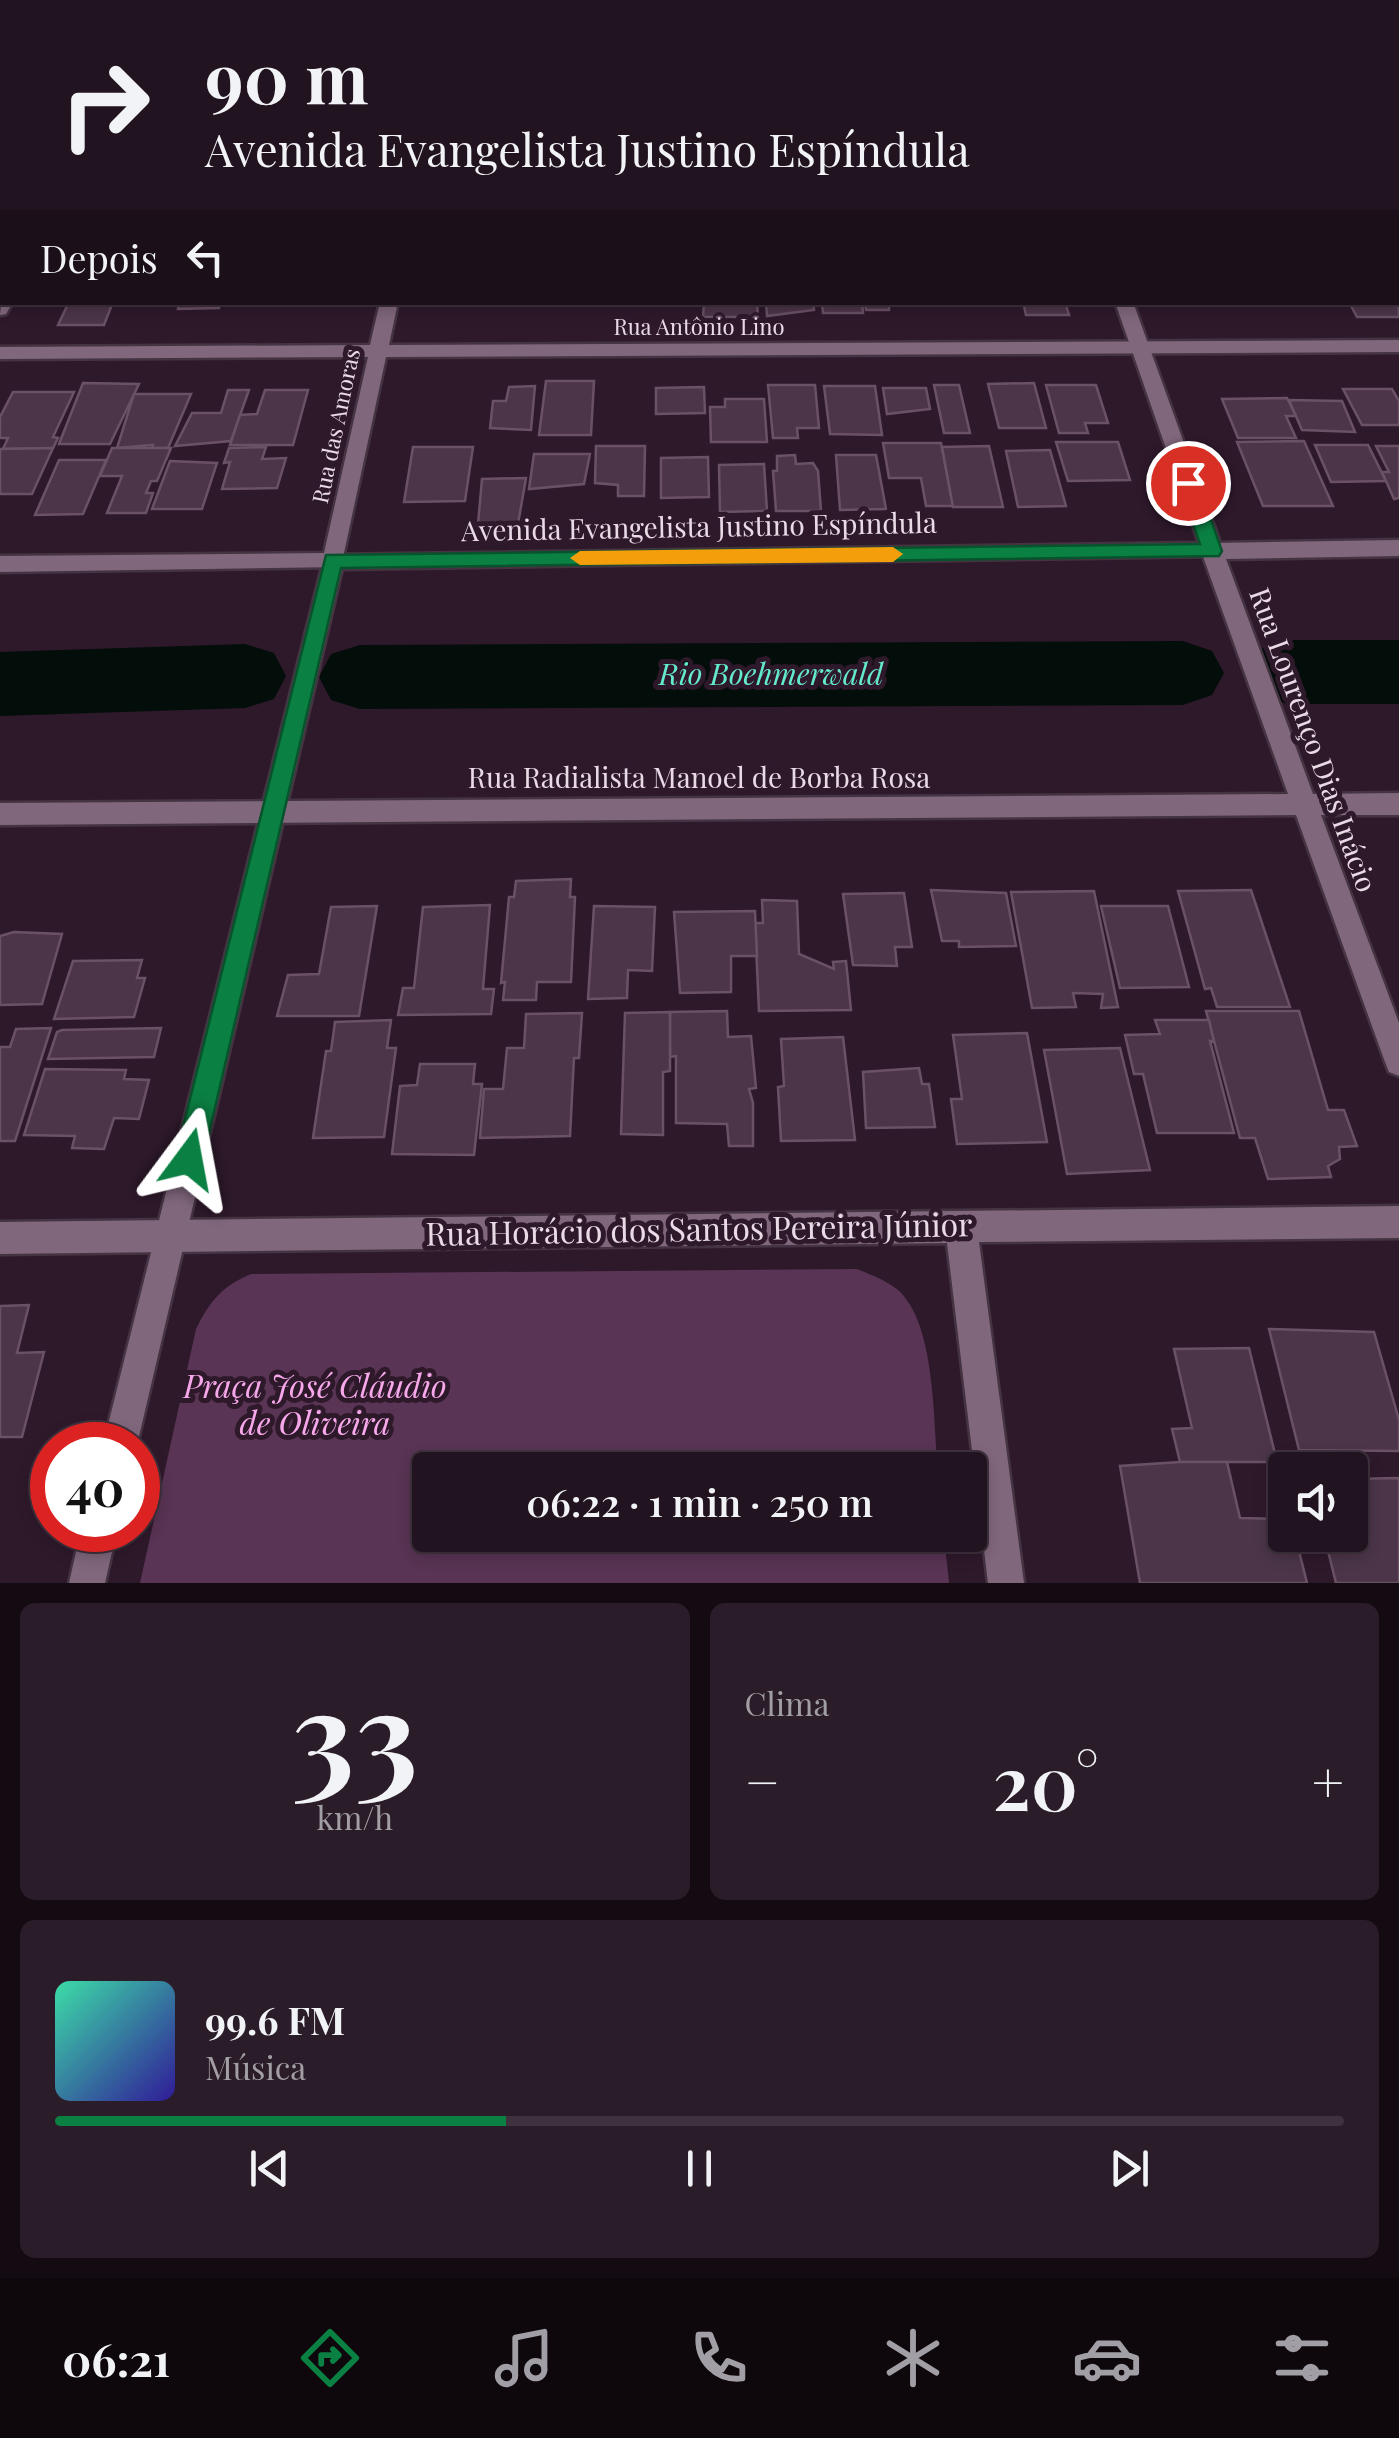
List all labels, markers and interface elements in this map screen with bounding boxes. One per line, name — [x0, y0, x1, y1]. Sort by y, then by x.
text: 90 m — [205, 28, 369, 122]
icon: right — [40, 40, 170, 170]
text: Avenida Evangelista Justino Espíndula — [205, 118, 970, 178]
icon: left — [178, 230, 233, 285]
text: Depois — [40, 232, 158, 283]
street label: Rua Antônio Lino — [614, 311, 785, 341]
street label: Rua das Amoras — [304, 346, 366, 506]
pin — [1146, 441, 1231, 526]
icon: arrive — [1161, 456, 1216, 511]
street label: Avenida Evangelista Justino Espíndula — [460, 503, 937, 548]
street label: Rua Lourenço Dias Inácio — [1242, 582, 1387, 897]
water label: Rio Boehmerwald — [658, 653, 884, 693]
street label: Rua Radialista Manoel de Borba Rosa — [468, 758, 930, 795]
position arrow — [137, 1107, 241, 1211]
street label: Rua Horácio dos Santos Pereira Júnior — [425, 1201, 973, 1254]
park label: Praça José Cláudio de Oliveira — [181, 1363, 447, 1443]
speed limit sign: 40 — [30, 1422, 160, 1552]
map controls — [1268, 1452, 1368, 1552]
button: sound — [1268, 1452, 1368, 1552]
text: 06:22 · 1 min · 250 m — [526, 1476, 873, 1527]
text: 33 — [291, 1643, 418, 1817]
text: Clima — [745, 1681, 829, 1724]
text: 20° — [993, 1730, 1099, 1830]
text: − — [745, 1743, 780, 1817]
text: + — [1312, 1743, 1344, 1817]
text: km/h — [316, 1795, 393, 1838]
text: 99.6 FM — [205, 1994, 345, 2045]
text: Música — [205, 2045, 306, 2088]
icon: previous — [242, 2141, 297, 2196]
icon: pause — [672, 2141, 727, 2196]
icon: next — [1102, 2141, 1157, 2196]
icon: directions — [295, 2323, 365, 2393]
icon: music — [489, 2323, 559, 2393]
icon: phone — [684, 2323, 754, 2393]
icon: climate — [878, 2323, 948, 2393]
icon: car — [1072, 2323, 1142, 2393]
icon: filters — [1267, 2323, 1337, 2393]
text: 06:21 — [62, 2328, 170, 2388]

